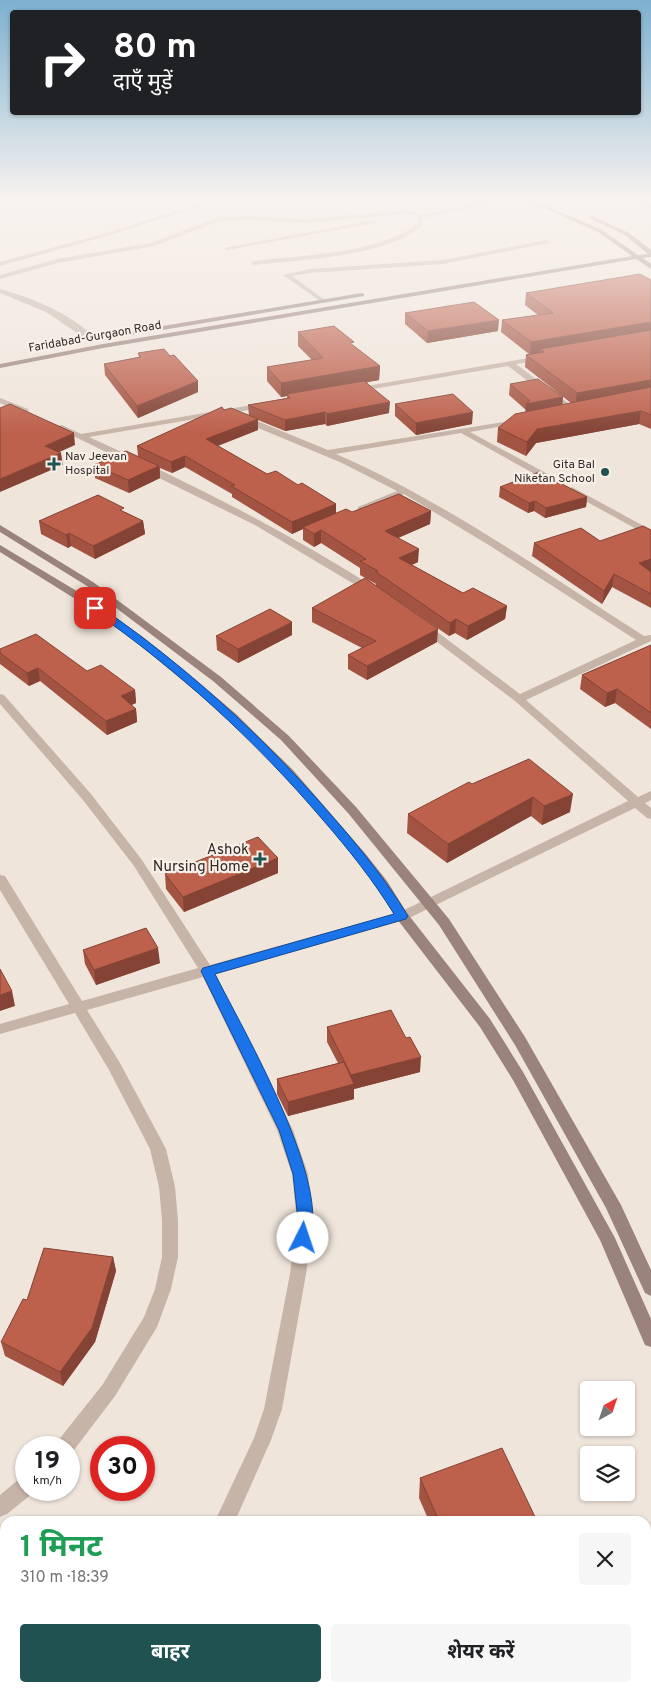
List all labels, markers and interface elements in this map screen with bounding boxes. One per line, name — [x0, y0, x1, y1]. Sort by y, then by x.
text: 80 m — [113, 26, 197, 70]
icon: right — [30, 30, 95, 95]
text: दाएँ मुड़ें — [113, 70, 173, 97]
street label: Faridabad-Gurgaon Road — [27, 317, 163, 357]
place label: Nav Jeevan Hospital — [65, 449, 127, 479]
marker: Nav Jeevan Hospital — [47, 457, 61, 471]
place label: Gita Bal Niketan School — [514, 457, 595, 487]
marker: Gita Bal Niketan School — [599, 466, 611, 478]
pin — [74, 587, 116, 629]
icon: arrive — [81, 594, 109, 622]
place label: Ashok Nursing Home — [153, 841, 249, 877]
marker: Ashok Nursing Home — [253, 852, 267, 866]
position arrow — [276, 1211, 328, 1263]
north arrow — [580, 1381, 635, 1436]
map controls — [580, 1381, 635, 1501]
speed limit sign: 30 — [90, 1436, 155, 1501]
text: 19 — [35, 1446, 60, 1478]
button: layers — [580, 1446, 635, 1501]
text: km/h — [33, 1473, 62, 1489]
text: 1 मिनट — [20, 1530, 102, 1567]
button: close — [579, 1533, 631, 1585]
text: 310 m · 18:39 — [20, 1568, 109, 1588]
button: बाहर — [20, 1624, 321, 1682]
button: शेयर करें — [331, 1624, 631, 1682]

